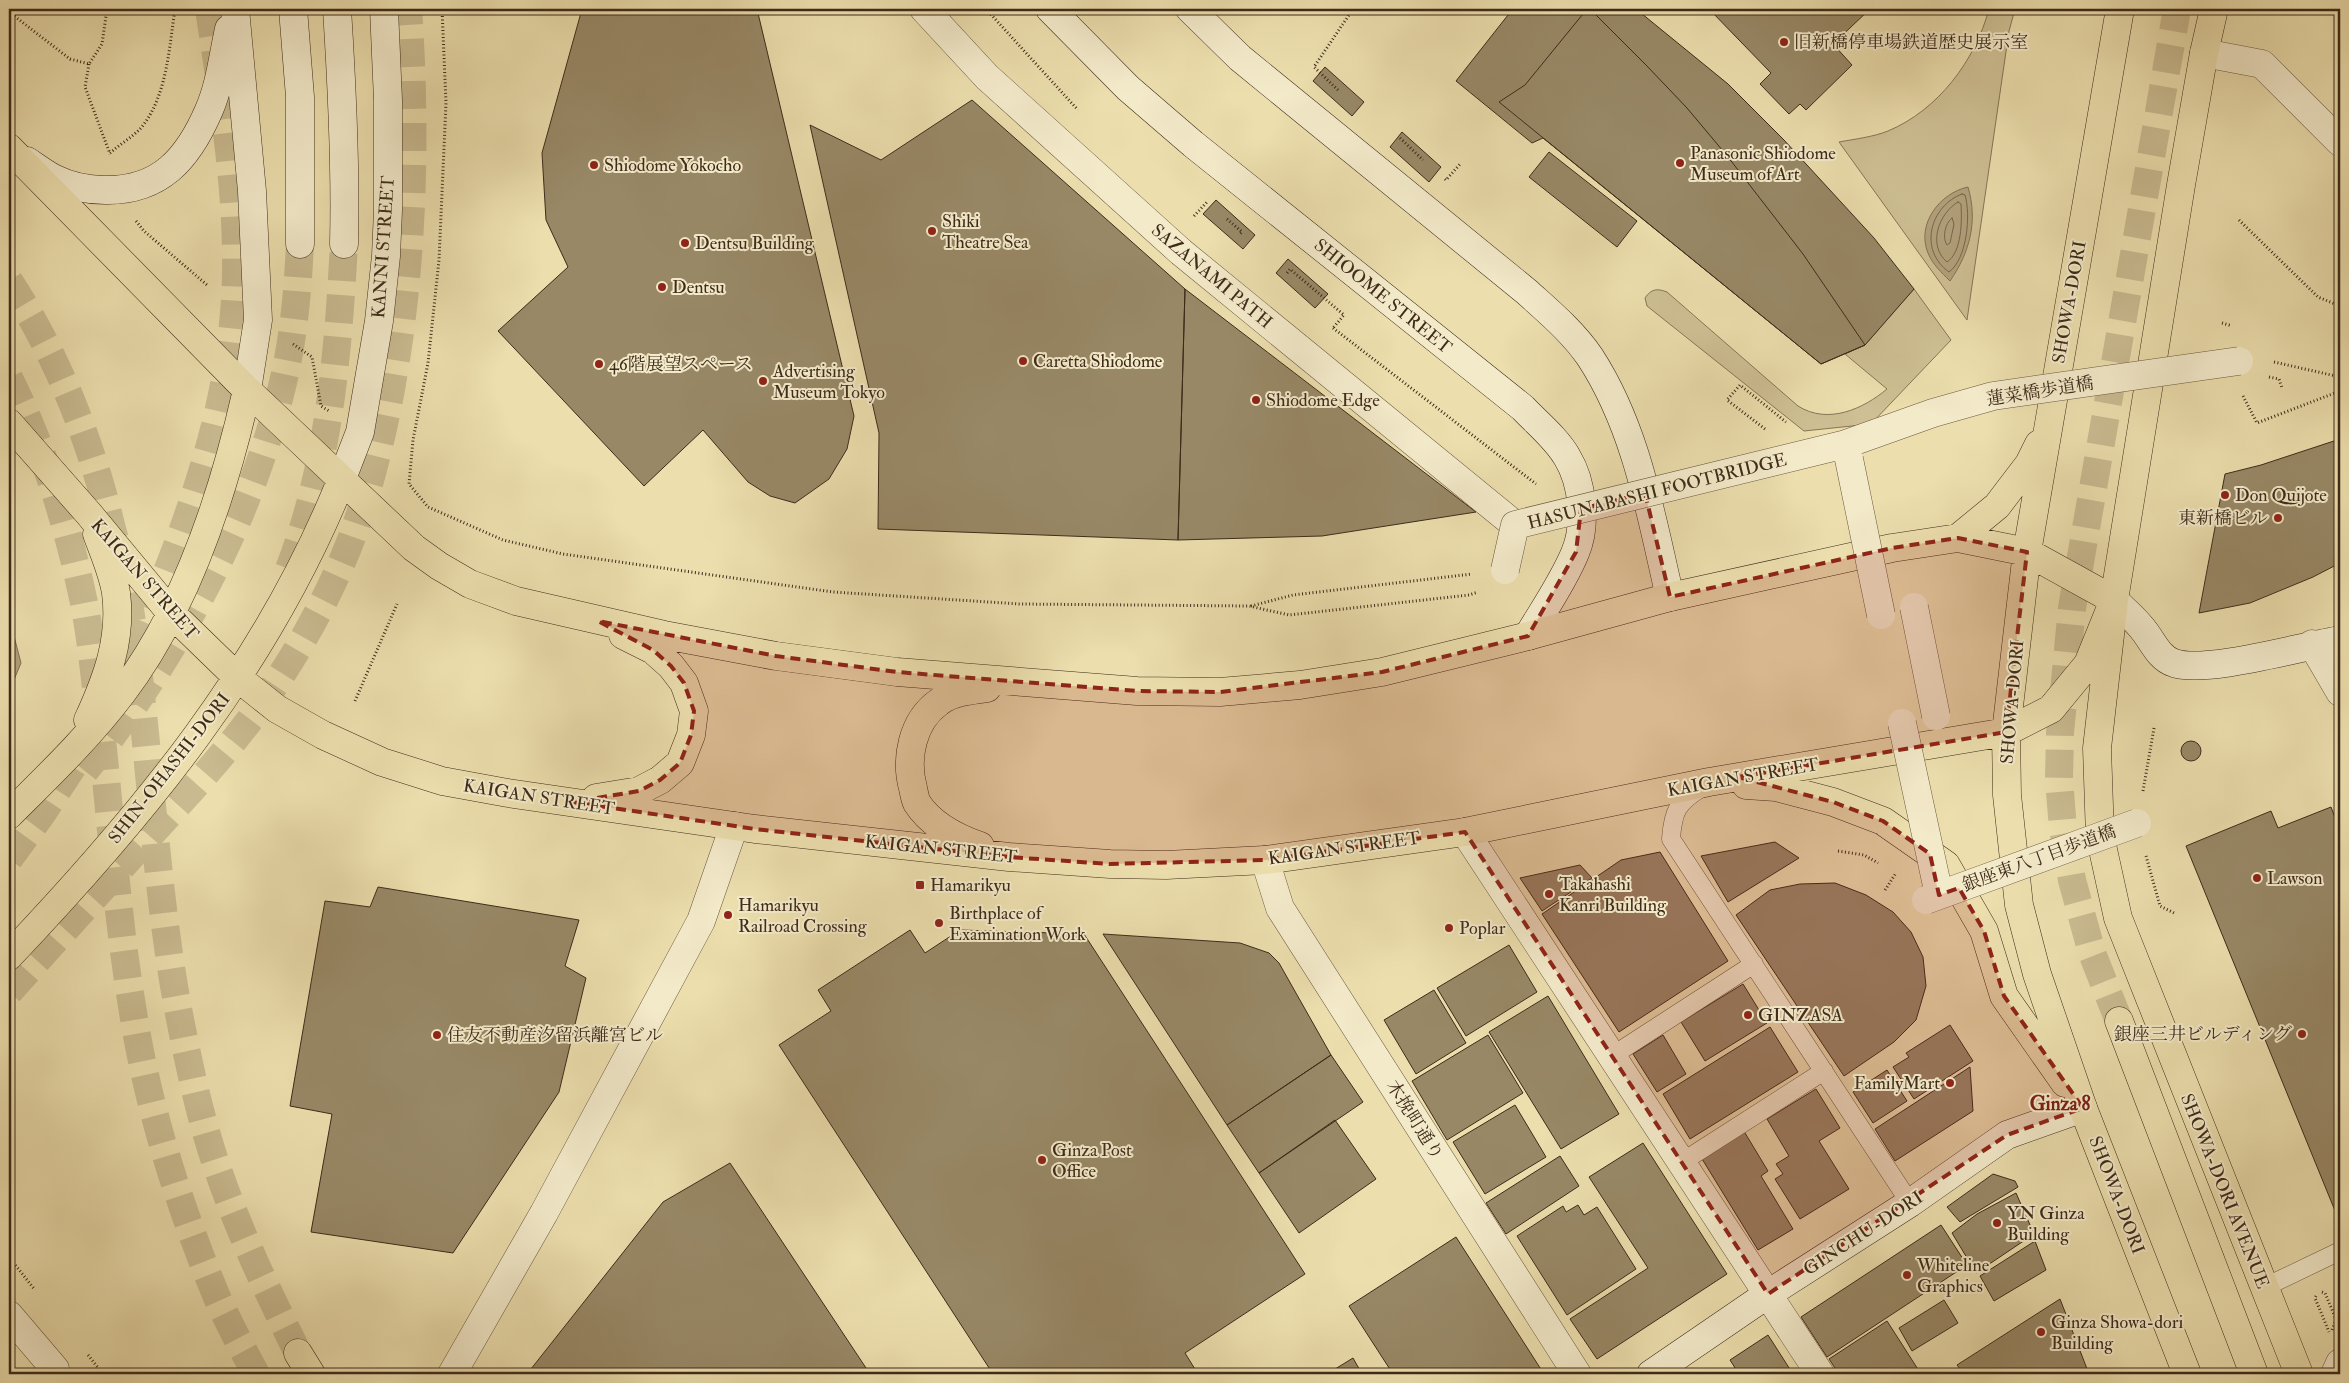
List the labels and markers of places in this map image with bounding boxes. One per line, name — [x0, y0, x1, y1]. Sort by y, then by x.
place label: 旧新橋停車場鉄道歴史展示室 — [1794, 31, 2028, 54]
marker: 旧新橋停車場鉄道歴史展示室 — [1778, 36, 1790, 48]
place label: Panasonic Shiodome Museum of Art — [1690, 142, 1836, 186]
place label: Shiodome Yokocho — [604, 154, 741, 177]
marker: Panasonic Shiodome Museum of Art — [1674, 157, 1686, 169]
marker: Shiodome Yokocho — [588, 159, 600, 171]
place label: Shiki Theatre Sea — [942, 210, 1029, 254]
marker: Shiki Theatre Sea — [926, 225, 938, 237]
place label: Dentsu Building — [695, 232, 815, 255]
marker: Dentsu Building — [679, 237, 691, 249]
place label: Dentsu — [672, 276, 725, 299]
marker: Dentsu — [656, 281, 668, 293]
place label: Caretta Shiodome — [1033, 350, 1163, 373]
place label: 46階展望スペース — [609, 353, 753, 376]
marker: Caretta Shiodome — [1017, 355, 1029, 367]
marker: 46階展望スペース — [593, 358, 605, 370]
place label: Advertising Museum Tokyo — [772, 360, 885, 404]
marker: Advertising Museum Tokyo — [757, 375, 769, 387]
place label: Shiodome Edge — [1266, 389, 1380, 412]
marker: Shiodome Edge — [1250, 394, 1262, 406]
place label: Don Quijote — [2235, 484, 2327, 507]
marker: Don Quijote — [2219, 489, 2231, 501]
place label: 東新橋ビル — [2178, 507, 2268, 530]
marker: 東新橋ビル — [2272, 512, 2284, 524]
place label: Lawson — [2267, 867, 2322, 890]
marker: Lawson — [2251, 872, 2263, 884]
place label: Takahashi Kanri Building — [1559, 873, 1667, 917]
place label: Hamarikyu — [930, 874, 1011, 897]
marker: Hamarikyu — [914, 879, 926, 891]
marker: Takahashi Kanri Building — [1543, 888, 1555, 900]
place label: Hamarikyu Railroad Crossing — [738, 894, 868, 938]
place label: Birthplace of Examination Work — [949, 902, 1086, 946]
marker: Hamarikyu Railroad Crossing — [722, 909, 734, 921]
marker: Birthplace of Examination Work — [933, 917, 945, 929]
place label: Poplar — [1459, 917, 1506, 940]
marker: Poplar — [1443, 922, 1455, 934]
place label: GINZASA — [1758, 1004, 1843, 1027]
marker: GINZASA — [1742, 1009, 1754, 1021]
place label: 銀座三井ビルディング — [2114, 1023, 2292, 1046]
place label: 住友不動産汐留浜離宮ビル — [447, 1024, 663, 1047]
marker: 銀座三井ビルディング — [2296, 1028, 2308, 1040]
marker: 住友不動産汐留浜離宮ビル — [431, 1029, 443, 1041]
place label: FamilyMart — [1854, 1072, 1940, 1095]
marker: FamilyMart — [1944, 1077, 1956, 1089]
place label: Ginza Post Office — [1052, 1139, 1132, 1183]
marker: Ginza Post Office — [1036, 1154, 1048, 1166]
place label: YN Ginza Building — [2007, 1202, 2085, 1246]
marker: YN Ginza Building — [1991, 1217, 2003, 1229]
place label: Whiteline Graphics — [1916, 1254, 1990, 1298]
marker: Whiteline Graphics — [1901, 1269, 1913, 1281]
place label: Ginza Showa-dori Building — [2051, 1311, 2183, 1355]
marker: Ginza Showa-dori Building — [2035, 1326, 2047, 1338]

